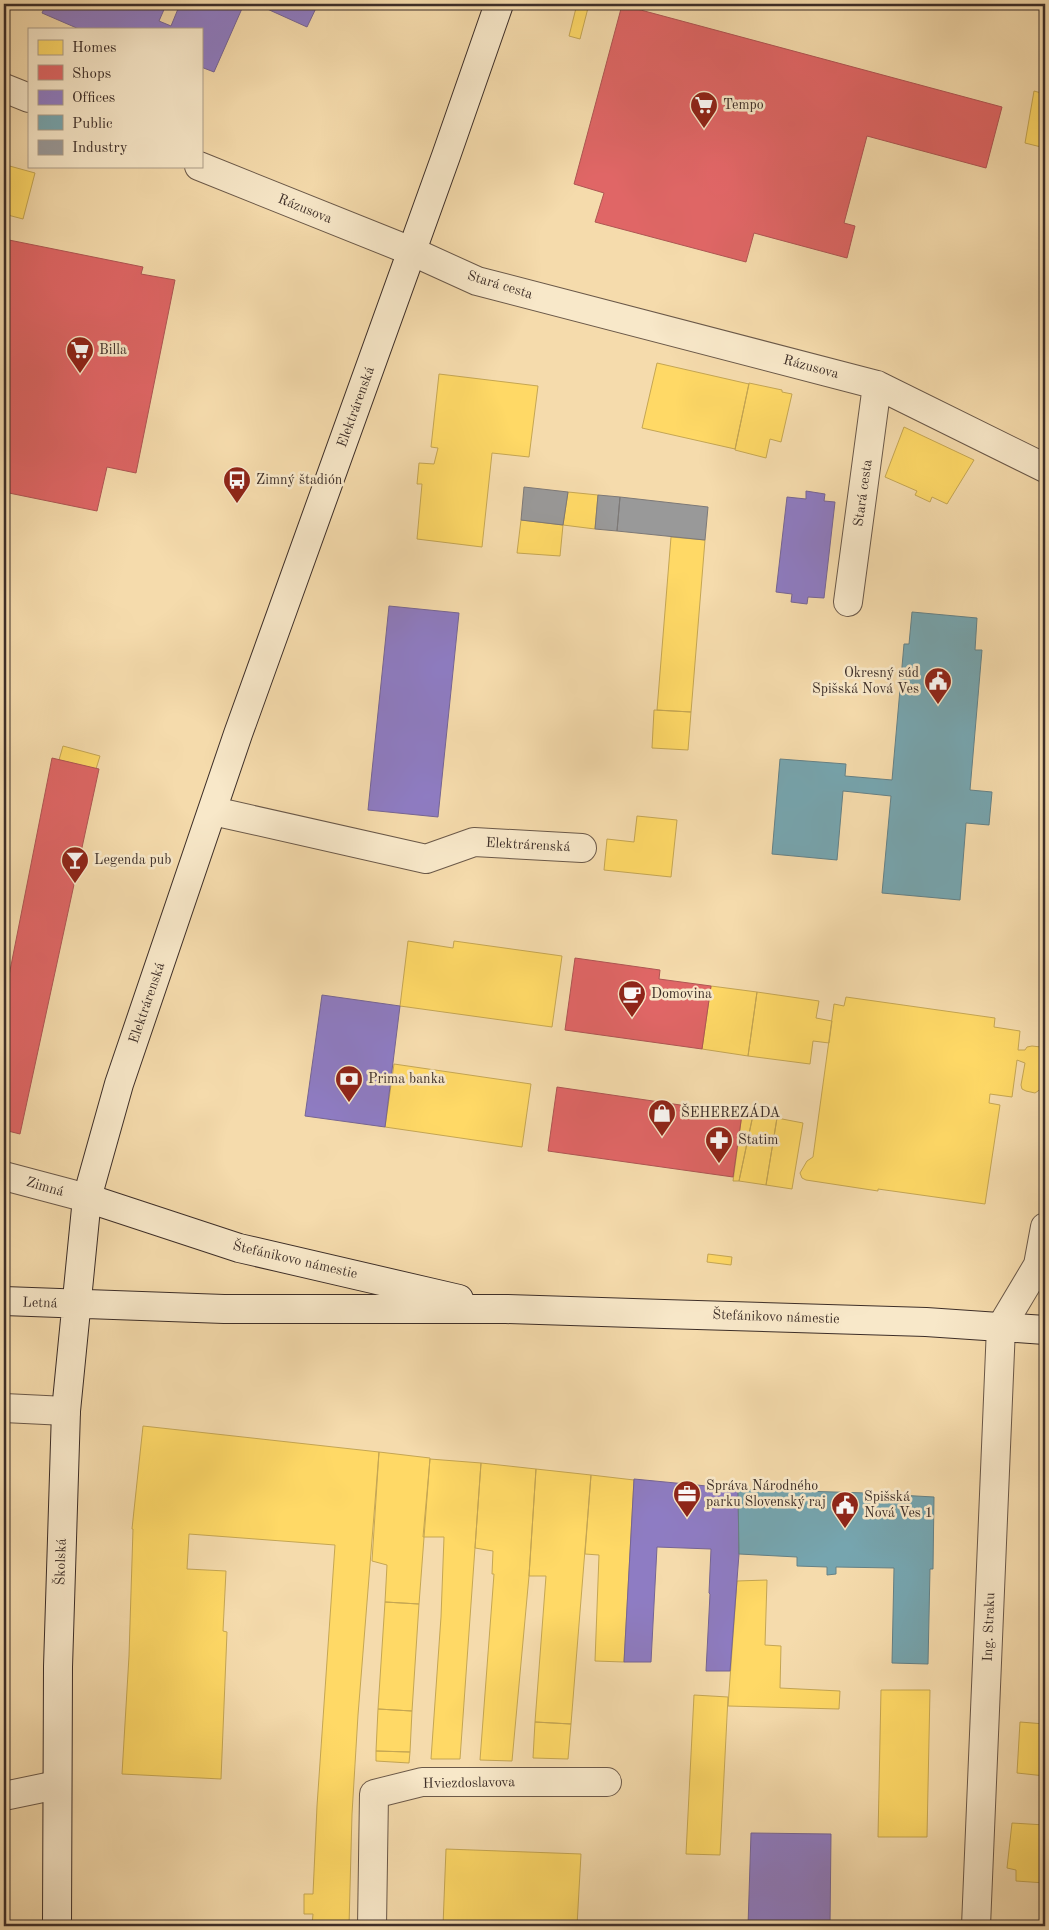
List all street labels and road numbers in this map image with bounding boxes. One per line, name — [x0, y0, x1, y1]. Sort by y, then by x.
street label: Rázusova — [276, 192, 334, 226]
street label: Stará cesta — [466, 268, 534, 302]
street label: Rázusova — [782, 353, 840, 381]
street label: Elektrárenská — [335, 365, 377, 449]
street label: Stará cesta — [851, 459, 875, 527]
street label: Elektrárenská — [485, 836, 571, 854]
street label: Elektrárenská — [127, 961, 167, 1045]
street label: Zimná — [25, 1175, 66, 1199]
street label: Štefánikovo námestie — [231, 1236, 359, 1281]
street label: Letná — [22, 1295, 58, 1311]
street label: Štefánikovo námestie — [712, 1305, 840, 1326]
street label: Školská — [50, 1538, 69, 1586]
street label: Ing. Straku — [981, 1592, 997, 1662]
street label: Hviezdoslavova — [423, 1775, 515, 1791]

